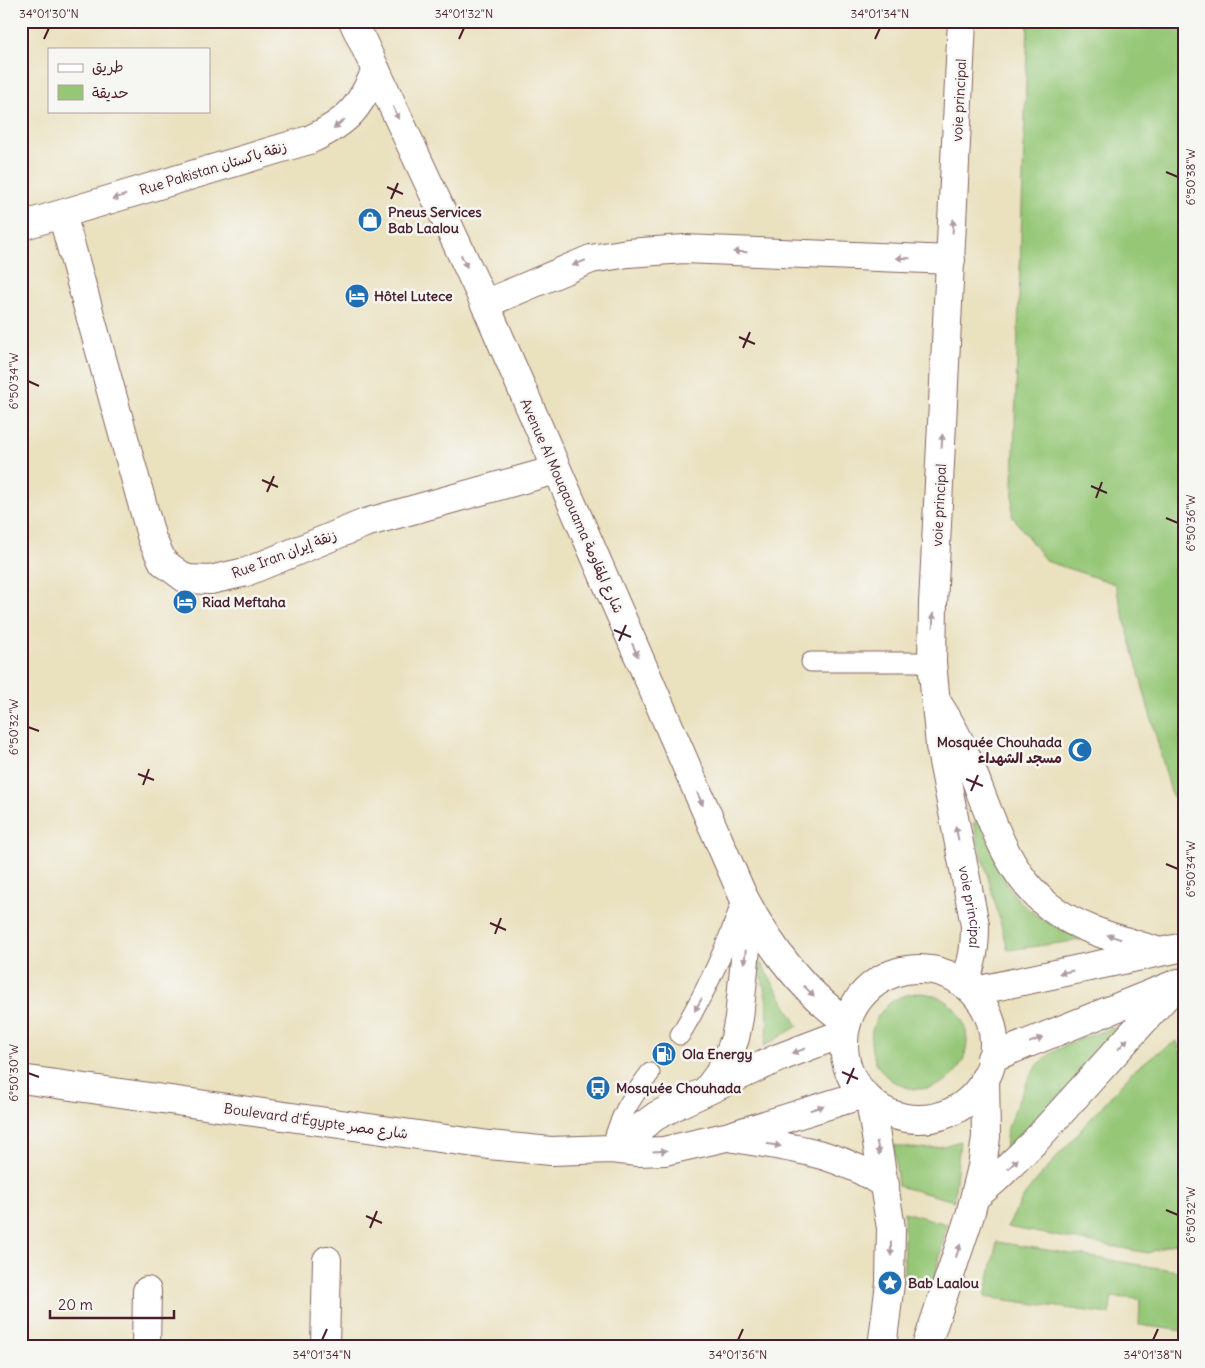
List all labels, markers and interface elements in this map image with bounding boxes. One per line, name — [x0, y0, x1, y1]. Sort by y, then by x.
text: 34°01'30"N — [19, 6, 79, 21]
text: 34°01'32"N — [435, 6, 493, 21]
text: 34°01'34"N — [851, 6, 909, 21]
legend — [48, 48, 210, 112]
text: طريق — [92, 57, 124, 76]
street label: voie principal — [948, 58, 970, 142]
text: حديقة — [92, 83, 129, 102]
one-way arrow — [392, 106, 400, 120]
one-way arrow — [333, 118, 346, 129]
street label: Rue Pakistan زنقة باكستان — [137, 137, 289, 199]
text: 6°50'38"W — [1183, 149, 1198, 205]
one-way arrow — [111, 193, 126, 201]
place label: Pneus Services Bab Laalou — [388, 203, 482, 237]
shop icon: Pneus Services Bab Laalou — [357, 207, 383, 233]
one-way arrow — [949, 218, 957, 234]
one-way arrow — [732, 247, 748, 255]
one-way arrow — [460, 253, 469, 268]
one-way arrow — [894, 254, 910, 262]
one-way arrow — [572, 260, 587, 268]
hotel icon: Hôtel Lutece — [344, 283, 370, 309]
place label: Hôtel Lutece — [374, 287, 453, 305]
text: 6°50'34"W — [6, 353, 21, 409]
street label: Avenue Al Mouqaouama شارع المقاومة — [515, 396, 628, 617]
one-way arrow — [938, 432, 946, 448]
street label: voie principal — [928, 463, 950, 547]
text: 6°50'36"W — [1183, 495, 1198, 551]
street label: Rue Iran زنقة إيران — [229, 526, 339, 582]
hotel icon: Riad Meftaha — [172, 589, 198, 615]
place label: Riad Meftaha — [202, 593, 286, 611]
one-way arrow — [929, 612, 937, 628]
one-way arrow — [632, 643, 640, 657]
text: 6°50'32"W — [6, 699, 21, 755]
place label: Mosquée Chouhada مسجد الشهداء — [937, 733, 1062, 767]
mosque icon: Mosquée Chouhada مسجد الشهداء — [1067, 737, 1093, 763]
one-way arrow — [697, 792, 705, 806]
one-way arrow — [953, 826, 961, 841]
text: 6°50'34"W — [1183, 841, 1198, 897]
street label: voie principal — [955, 864, 984, 949]
one-way arrow — [1106, 933, 1121, 941]
one-way arrow — [741, 950, 749, 966]
one-way arrow — [1058, 968, 1073, 976]
one-way arrow — [803, 985, 815, 997]
one-way arrow — [693, 999, 702, 1012]
one-way arrow — [1029, 1036, 1044, 1044]
one-way arrow — [1117, 1039, 1129, 1051]
fuel station icon: Ola Energy — [651, 1041, 677, 1067]
text: 6°50'30"W — [6, 1044, 21, 1102]
place label: Ola Energy — [682, 1045, 752, 1063]
one-way arrow — [791, 1048, 806, 1055]
bus stop icon: Mosquée Chouhada — [585, 1075, 611, 1101]
place label: Mosquée Chouhada — [616, 1079, 741, 1097]
street label: Boulevard d'Égypte شارع مصر — [223, 1099, 409, 1144]
one-way arrow — [809, 1104, 824, 1112]
one-way arrow — [875, 1140, 883, 1156]
one-way arrow — [767, 1142, 783, 1150]
one-way arrow — [652, 1146, 668, 1154]
one-way arrow — [1006, 1158, 1018, 1170]
text: 6°50'32"W — [1183, 1187, 1198, 1243]
one-way arrow — [887, 1241, 895, 1257]
one-way arrow — [955, 1243, 962, 1258]
place icon: Bab Laalou — [877, 1270, 903, 1296]
place label: Bab Laalou — [908, 1274, 979, 1292]
scale bar — [50, 1288, 174, 1320]
text: 20 m — [58, 1295, 93, 1314]
text: 34°01'34"N — [293, 1347, 351, 1362]
text: 34°01'36"N — [709, 1347, 767, 1362]
text: 34°01'38"N — [1124, 1347, 1182, 1362]

